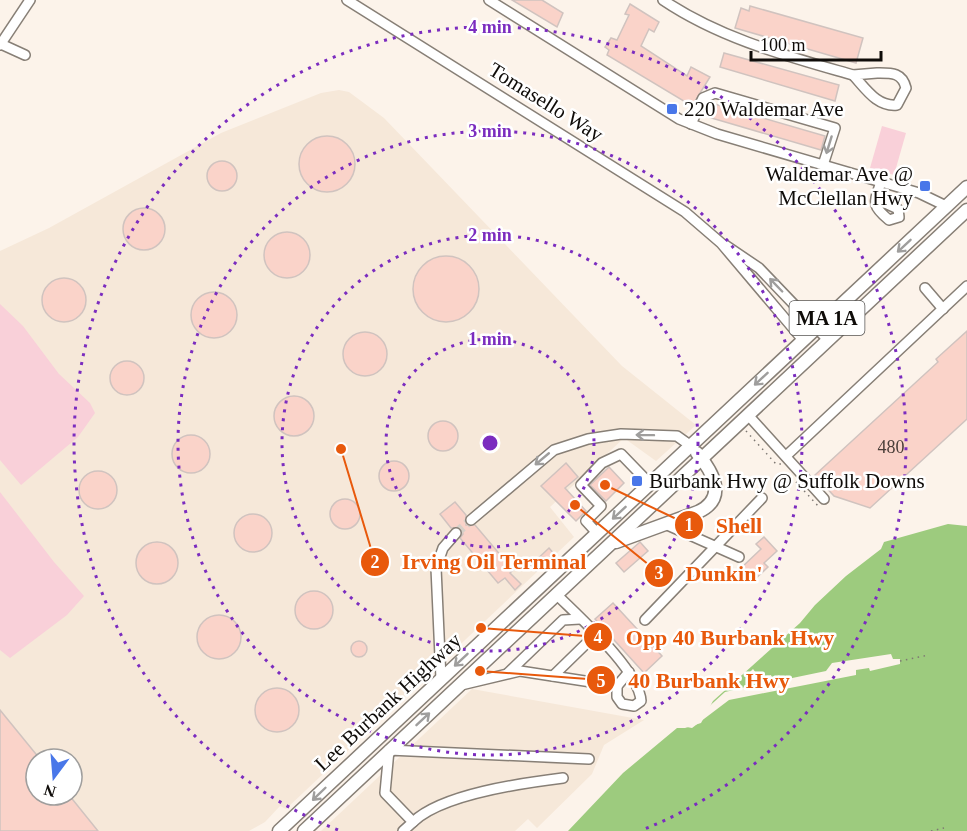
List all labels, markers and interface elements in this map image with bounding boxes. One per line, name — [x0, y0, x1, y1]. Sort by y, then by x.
text: 4 min — [468, 17, 512, 37]
scale bar — [751, 24, 882, 62]
text: 100 m — [760, 35, 806, 55]
street label: Tomasello Way — [485, 57, 608, 147]
place label: 220 Waldemar Ave — [684, 97, 844, 121]
marker: 220 Waldemar Ave — [665, 102, 679, 116]
text: 3 min — [468, 121, 512, 141]
one-way arrow — [823, 135, 834, 154]
place label: Waldemar Ave @ McClellan Hwy — [765, 162, 913, 210]
marker: Waldemar Ave @ McClellan Hwy — [918, 179, 932, 193]
text: 2 min — [468, 225, 512, 245]
one-way arrow — [896, 239, 911, 253]
one-way arrow — [769, 277, 783, 292]
road number: MA 1A — [790, 301, 864, 335]
text: 1 min — [468, 329, 512, 349]
one-way arrow — [754, 372, 769, 386]
one-way arrow — [635, 429, 655, 441]
centre of rings — [480, 433, 500, 453]
house number: 480 — [878, 437, 905, 457]
one-way arrow — [535, 452, 550, 466]
place label: Burbank Hwy @ Suffolk Downs — [649, 469, 925, 493]
marker: Burbank Hwy @ Suffolk Downs — [630, 474, 644, 488]
callout: Shell — [674, 505, 775, 545]
one-way arrow — [611, 506, 626, 520]
text: Shell — [716, 513, 762, 538]
text: 1 — [685, 515, 694, 535]
callout: Irving Oil Terminal — [360, 542, 599, 582]
text: Irving Oil Terminal — [402, 549, 586, 574]
text: 2 — [371, 552, 380, 572]
callout: Dunkin' — [644, 553, 775, 593]
text: Dunkin' — [685, 561, 763, 586]
text: 3 — [655, 563, 664, 583]
callout: Opp 40 Burbank Hwy — [583, 617, 846, 657]
text: Opp 40 Burbank Hwy — [626, 625, 834, 650]
text: 4 — [594, 627, 603, 647]
street label: Lee Burbank Highway — [310, 628, 466, 776]
one-way arrow — [454, 653, 469, 667]
callout: 40 Burbank Hwy — [586, 660, 801, 700]
text: 40 Burbank Hwy — [628, 668, 790, 693]
text: 5 — [597, 671, 606, 691]
one-way arrow — [415, 712, 430, 726]
north arrow — [24, 747, 84, 807]
text: N — [42, 781, 58, 801]
one-way arrow — [311, 786, 326, 801]

